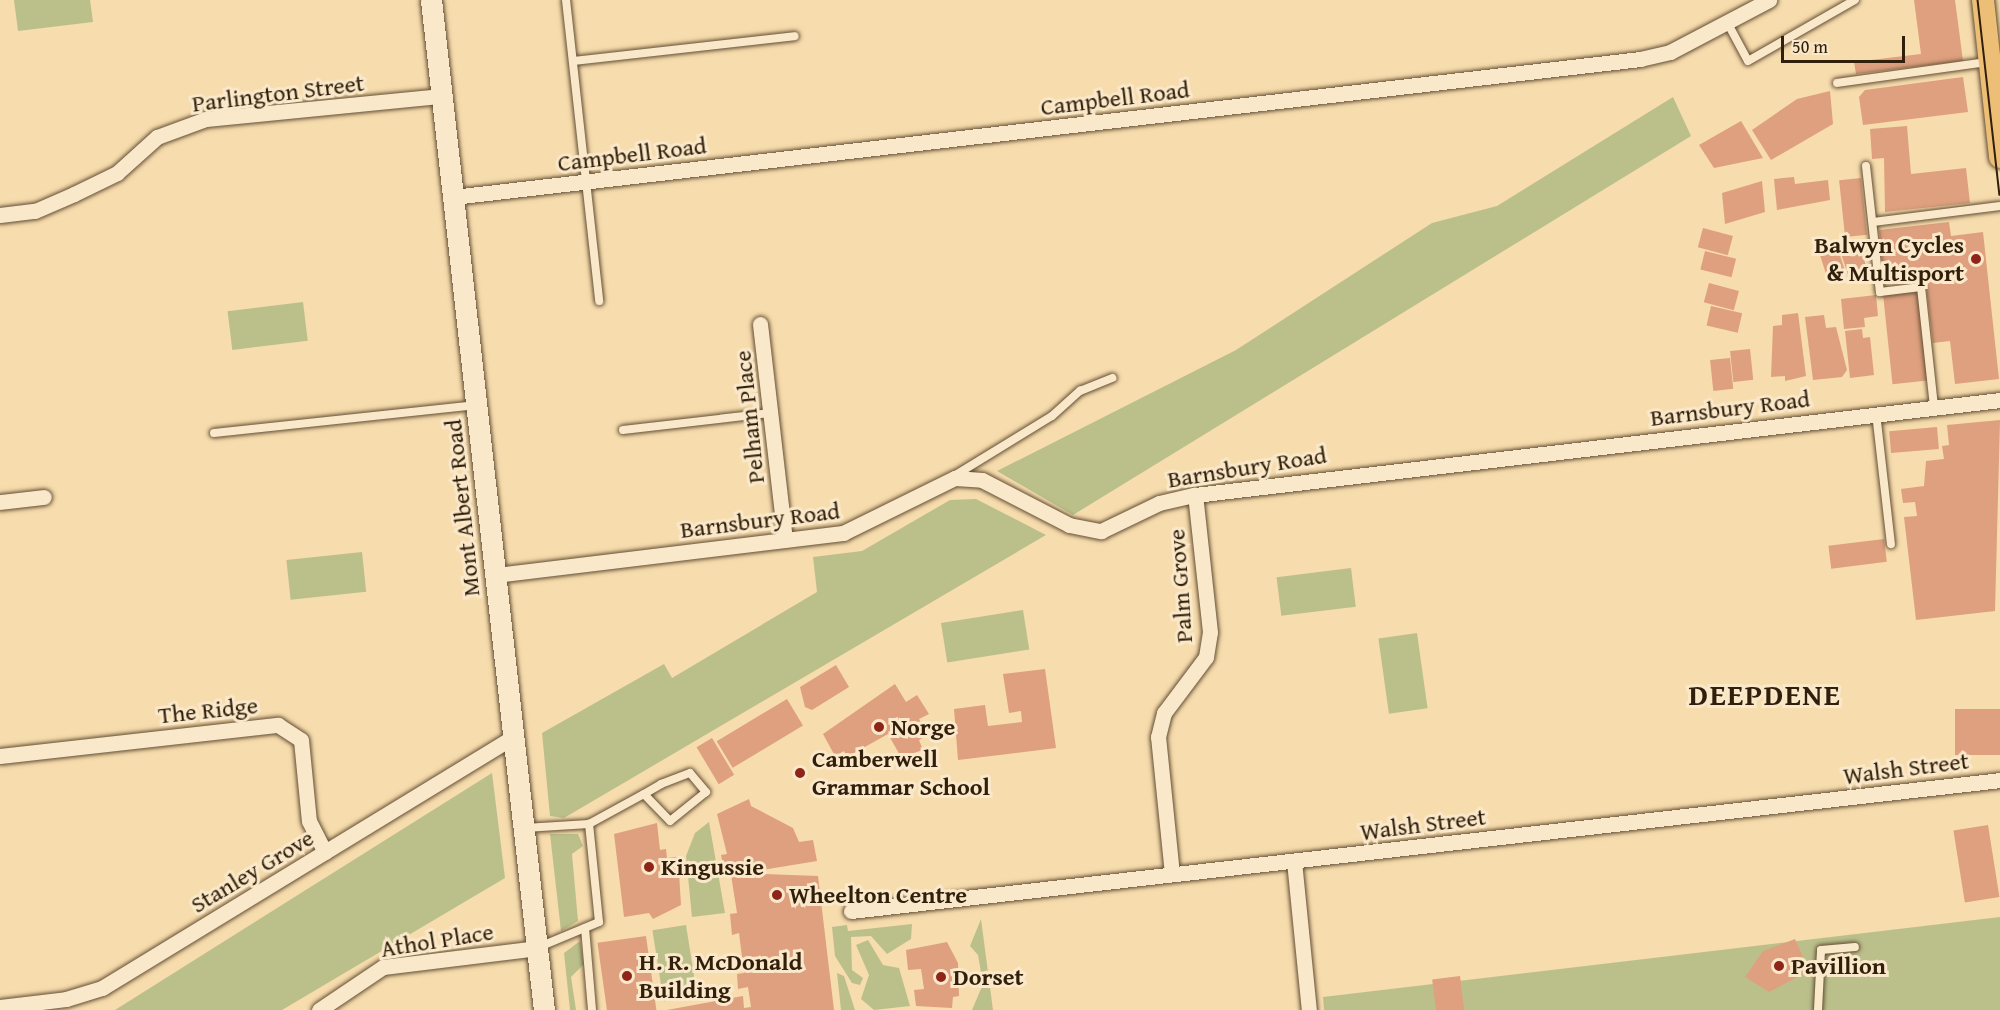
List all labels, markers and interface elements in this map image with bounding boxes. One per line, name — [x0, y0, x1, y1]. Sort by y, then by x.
scale bar — [1784, 24, 1908, 62]
text: 50 m — [1792, 33, 1828, 60]
street label: Parlington Street — [190, 68, 366, 118]
street label: Campbell Road — [1039, 75, 1191, 121]
street label: Campbell Road — [556, 131, 708, 177]
place label: Balwyn Cycles & Multisport — [1814, 231, 1964, 287]
marker: Balwyn Cycles & Multisport — [1969, 252, 1983, 266]
street label: Pelham Place — [728, 349, 770, 485]
street label: Barnsbury Road — [1649, 384, 1811, 432]
street label: Mont Albert Road — [438, 418, 486, 598]
street label: Barnsbury Road — [1165, 440, 1329, 494]
street label: Barnsbury Road — [679, 496, 841, 544]
street label: Palm Grove — [1162, 528, 1198, 644]
district label: DEEPDENE — [1689, 676, 1841, 712]
street label: The Ridge — [157, 690, 259, 730]
place label: Norge — [891, 713, 955, 741]
marker: Norge — [872, 720, 886, 734]
place label: Camberwell Grammar School — [812, 745, 990, 801]
street label: Walsh Street — [1841, 746, 1971, 790]
marker: Camberwell Grammar School — [793, 766, 807, 780]
street label: Walsh Street — [1358, 802, 1488, 846]
street label: Stanley Grove — [185, 823, 319, 919]
place label: Kingussie — [661, 853, 764, 881]
marker: Kingussie — [642, 860, 656, 874]
place label: Wheelton Centre — [789, 881, 967, 909]
marker: Wheelton Centre — [770, 888, 784, 902]
street label: Athol Place — [379, 917, 495, 963]
place label: H. R. McDonald Building — [639, 948, 802, 1004]
place label: Pavillion — [1791, 952, 1886, 980]
marker: Pavillion — [1772, 959, 1786, 973]
place label: Dorset — [953, 963, 1024, 991]
marker: H. R. McDonald Building — [620, 969, 634, 983]
marker: Dorset — [934, 970, 948, 984]

